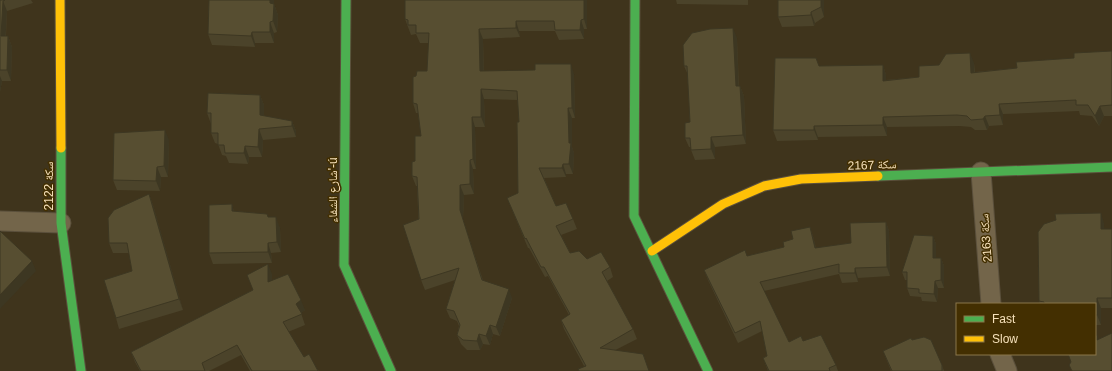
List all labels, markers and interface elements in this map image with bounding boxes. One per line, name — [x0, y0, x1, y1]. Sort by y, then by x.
street label: شارع الشفاء'-ú — [326, 157, 341, 223]
street label: سكة 2167 — [847, 157, 897, 173]
street label: سكة 2122 — [42, 161, 56, 210]
street label: سكة 2163 — [977, 213, 995, 263]
legend — [956, 303, 1096, 355]
text: Fast — [992, 312, 1016, 326]
text: Slow — [992, 332, 1018, 346]

